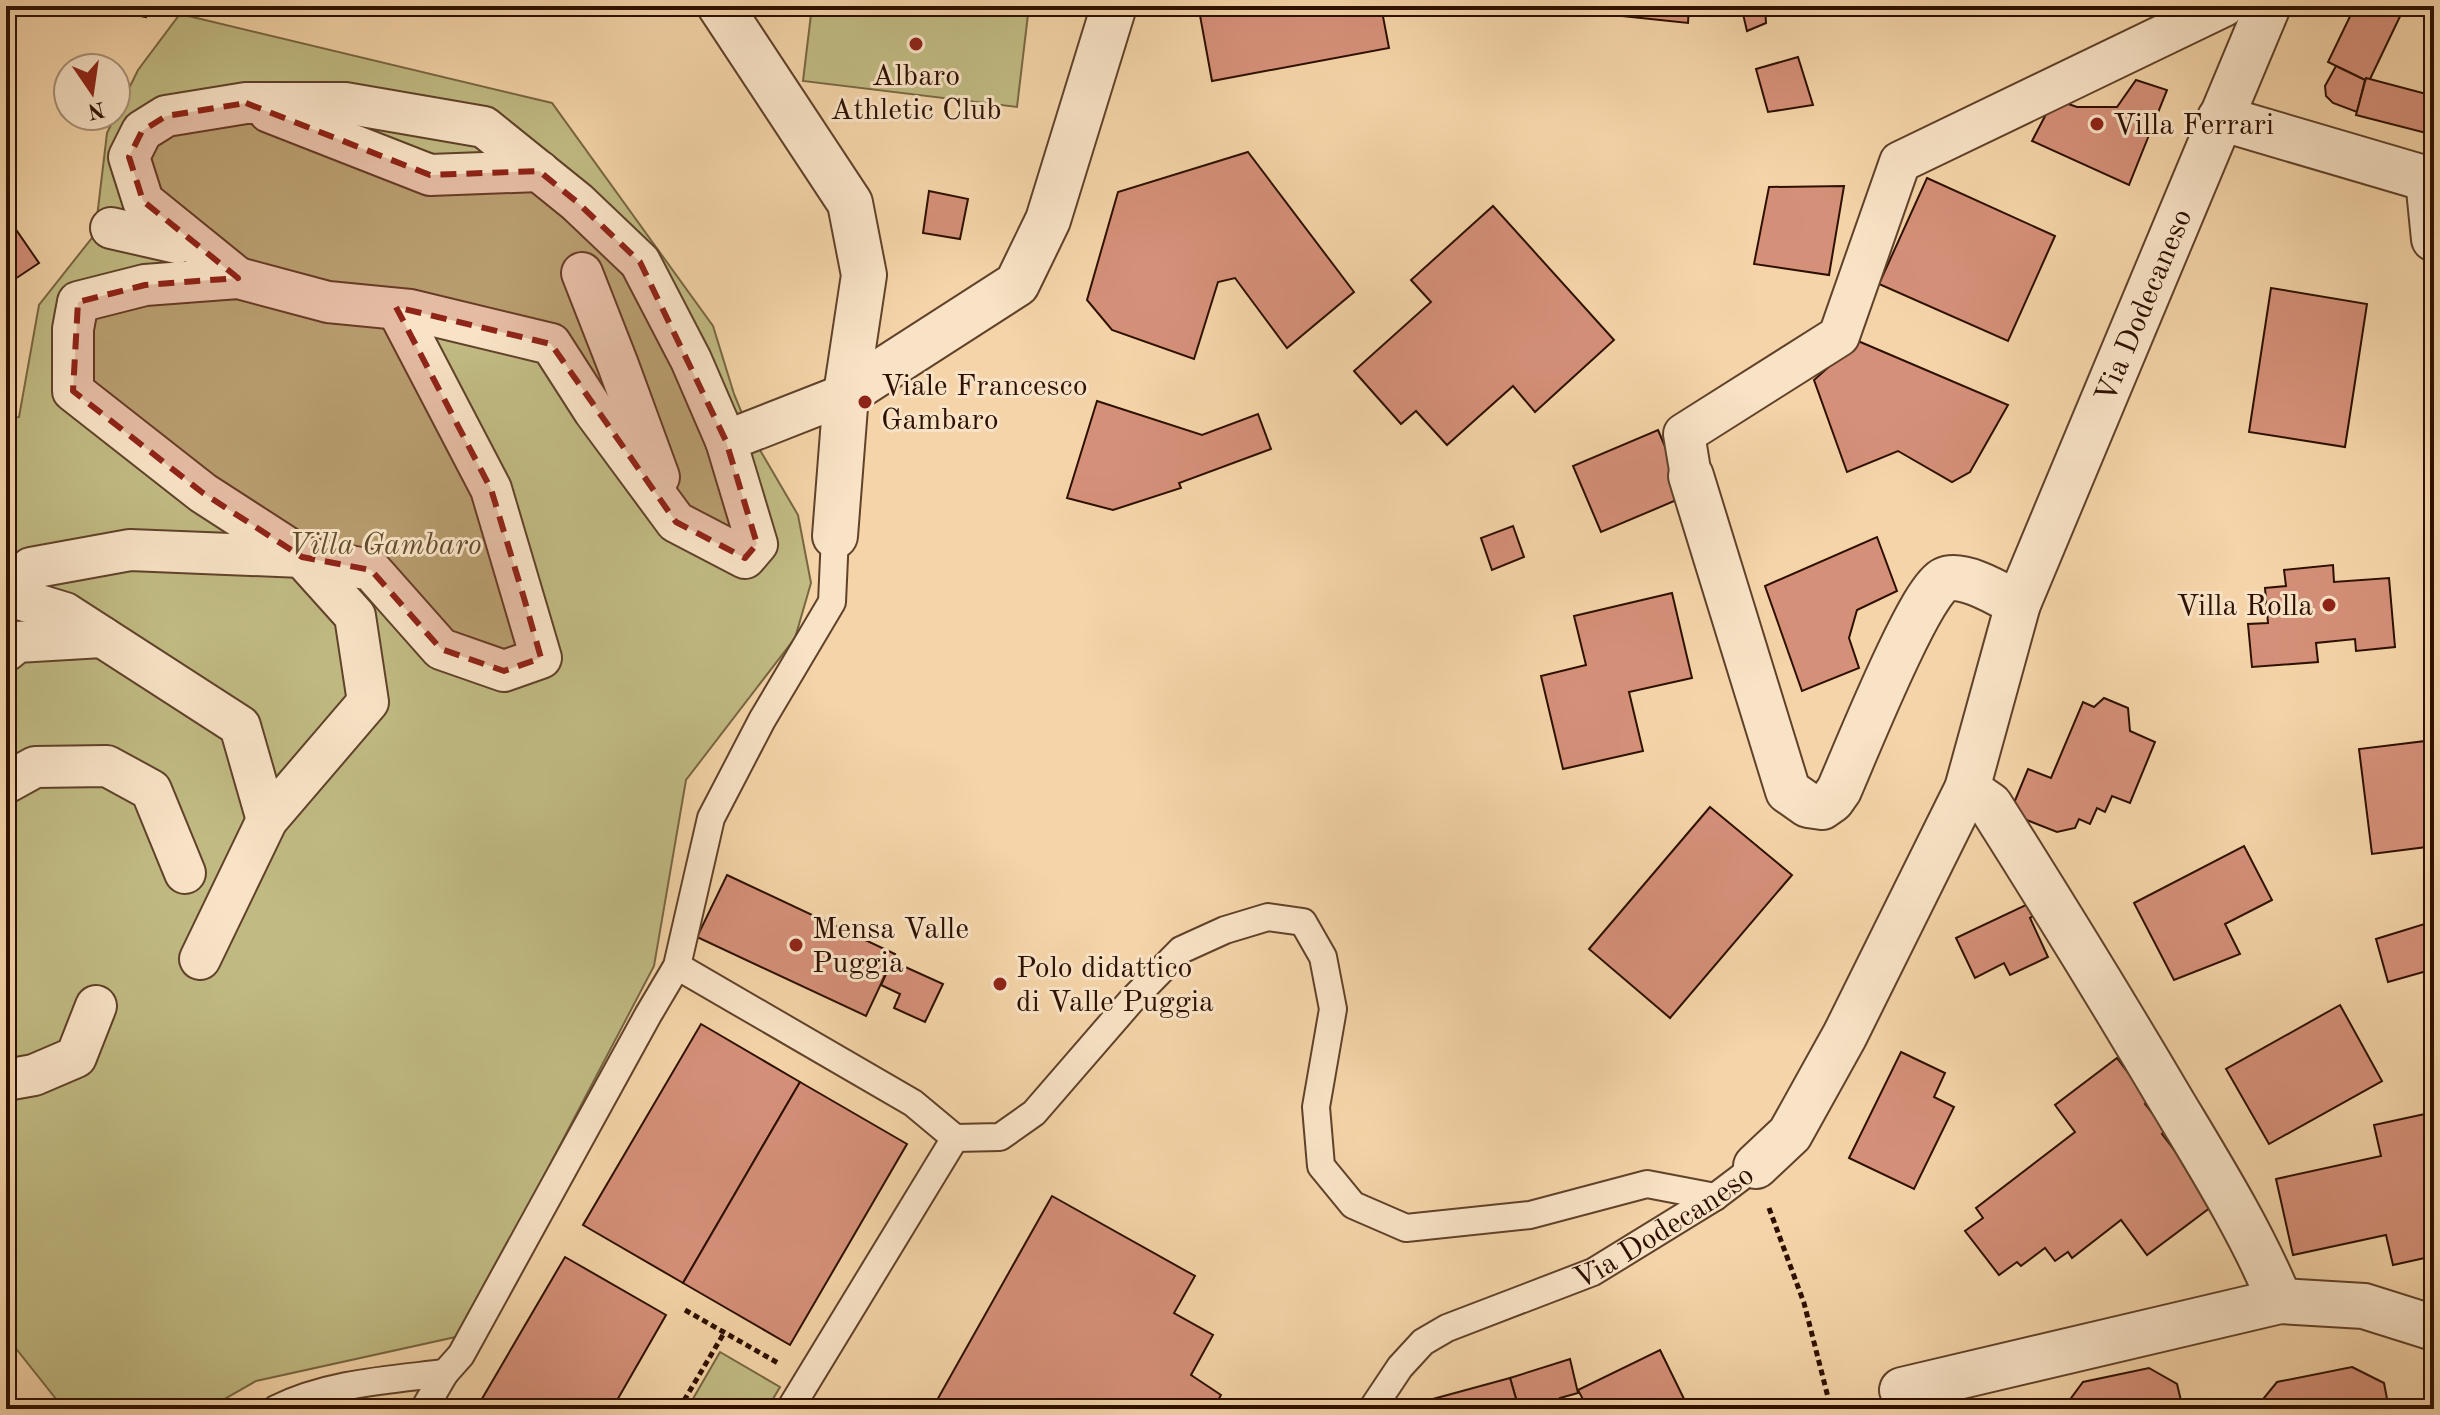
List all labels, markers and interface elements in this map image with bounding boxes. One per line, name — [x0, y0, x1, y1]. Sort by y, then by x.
marker: Albaro Athletic Club — [907, 35, 925, 53]
north arrow — [52, 52, 132, 132]
place label: Albaro Athletic Club — [830, 62, 1002, 126]
text: N — [85, 97, 107, 122]
place label: Villa Ferrari — [2113, 111, 2274, 141]
marker: Villa Ferrari — [2088, 115, 2106, 133]
street label: Via Dodecaneso — [2091, 205, 2198, 407]
place label: Viale Francesco Gambaro — [881, 372, 1088, 436]
marker: Viale Francesco Gambaro — [856, 393, 874, 411]
park label: Villa Gambaro — [288, 531, 482, 561]
place label: Villa Rolla — [2176, 592, 2313, 622]
marker: Villa Rolla — [2320, 596, 2338, 614]
place label: Mensa Valle Puggia — [812, 915, 969, 979]
marker: Mensa Valle Puggia — [787, 936, 805, 954]
place label: Polo didattico di Valle Puggia — [1016, 954, 1214, 1018]
marker: Polo didattico di Valle Puggia — [991, 975, 1009, 993]
street label: Via Dodecaneso — [1570, 1160, 1760, 1295]

